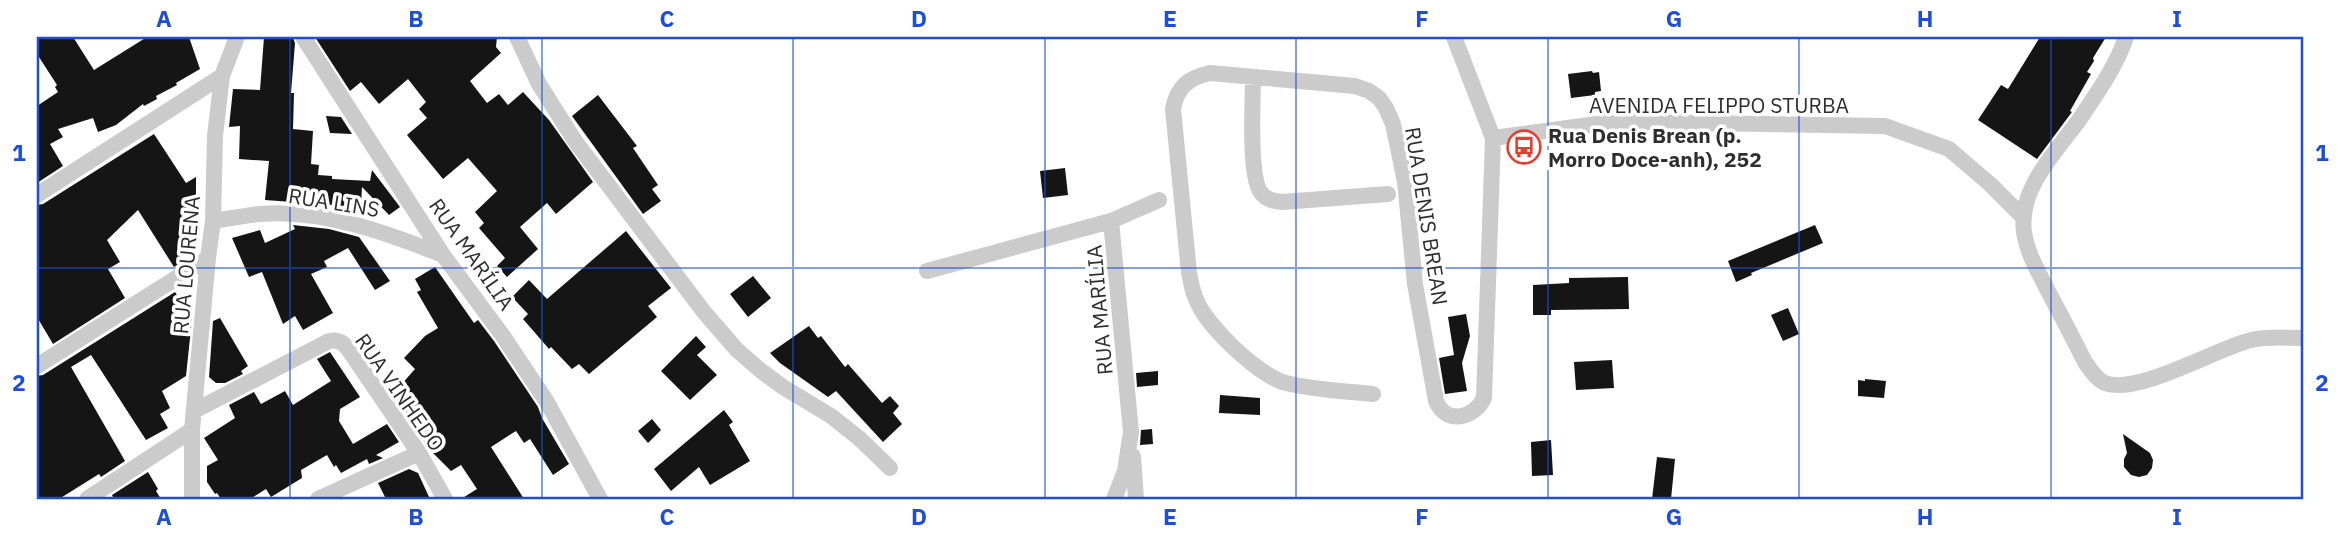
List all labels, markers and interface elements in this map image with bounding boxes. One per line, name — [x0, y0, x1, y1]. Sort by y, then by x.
text: A — [156, 3, 172, 33]
text: B — [408, 3, 424, 33]
text: C — [660, 3, 675, 33]
text: D — [911, 3, 927, 33]
text: E — [1163, 3, 1177, 33]
text: F — [1415, 3, 1429, 33]
text: G — [1666, 3, 1682, 33]
text: H — [1917, 3, 1933, 33]
text: I — [2172, 3, 2182, 33]
street label: AVENIDA FELIPPO STURBA — [1589, 91, 1849, 119]
place label: Rua Denis Brean (p. Morro Doce-anh), 252 — [1548, 121, 1762, 173]
street label: RUA DENIS BREAN — [1399, 125, 1455, 307]
bus stop icon: Rua Denis Brean (p. Morro Doce-anh), 252 — [1505, 128, 1543, 166]
text: 1 — [12, 137, 26, 167]
text: 1 — [2315, 137, 2329, 167]
street label: RUA LINS — [287, 181, 381, 223]
street label: RUA MARÍLIA — [423, 193, 521, 315]
street label: RUA LOURENA — [166, 195, 206, 335]
street label: RUA MARÍLIA — [1079, 244, 1119, 376]
street label: RUA VINHEDO — [349, 328, 451, 456]
text: 2 — [12, 367, 26, 397]
text: 2 — [2315, 367, 2329, 397]
text: A — [156, 501, 172, 531]
text: B — [408, 501, 424, 531]
text: C — [660, 501, 675, 531]
text: D — [911, 501, 927, 531]
text: E — [1163, 501, 1177, 531]
text: F — [1415, 501, 1429, 531]
text: G — [1666, 501, 1682, 531]
text: H — [1917, 501, 1933, 531]
text: I — [2172, 501, 2182, 531]

